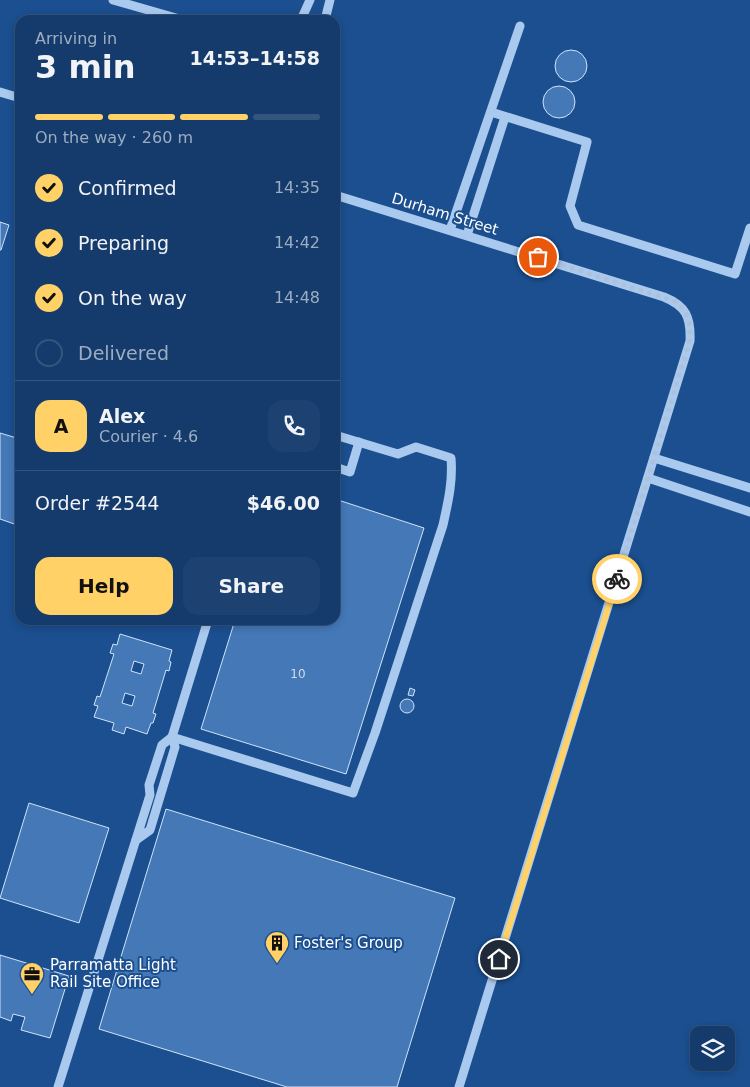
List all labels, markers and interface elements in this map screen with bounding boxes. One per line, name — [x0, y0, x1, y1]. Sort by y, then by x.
text: Arriving in — [35, 29, 117, 48]
text: 14:53–14:58 — [190, 47, 320, 69]
text: 3 min — [35, 48, 136, 86]
text: On the way · 260 m — [35, 128, 193, 147]
icon: check — [35, 174, 63, 202]
text: Confirmed — [78, 177, 177, 199]
text: 14:35 — [274, 178, 320, 197]
street label: Durham Street — [389, 189, 501, 239]
icon: check — [35, 229, 63, 257]
text: Preparing — [78, 232, 169, 254]
text: 14:42 — [274, 233, 320, 252]
pin — [517, 236, 559, 278]
icon: bag — [524, 243, 552, 271]
icon: check — [35, 284, 63, 312]
text: On the way — [78, 287, 187, 309]
text: 14:48 — [274, 288, 320, 307]
text: Delivered — [78, 342, 169, 364]
button: phone — [268, 400, 320, 452]
text: Alex — [99, 405, 145, 427]
text: A — [54, 415, 68, 437]
text: Courier · 4.6 — [99, 427, 198, 446]
text: Order #2544 — [35, 492, 159, 514]
text: $46.00 — [247, 492, 320, 514]
courier — [592, 554, 642, 604]
button: Help — [35, 557, 173, 615]
button: Share — [183, 557, 320, 615]
icon: bike — [603, 565, 631, 593]
house number: 10 — [290, 667, 306, 681]
building icon: Foster's Group — [264, 930, 290, 964]
place label: Foster's Group — [294, 934, 403, 952]
pin — [478, 938, 520, 980]
icon: home — [485, 945, 513, 973]
place label: Parramatta Light Rail Site Office — [50, 956, 176, 991]
office icon: Parramatta Light Rail Site Office — [19, 961, 45, 995]
map controls — [690, 1026, 735, 1071]
button: layers — [690, 1026, 735, 1071]

